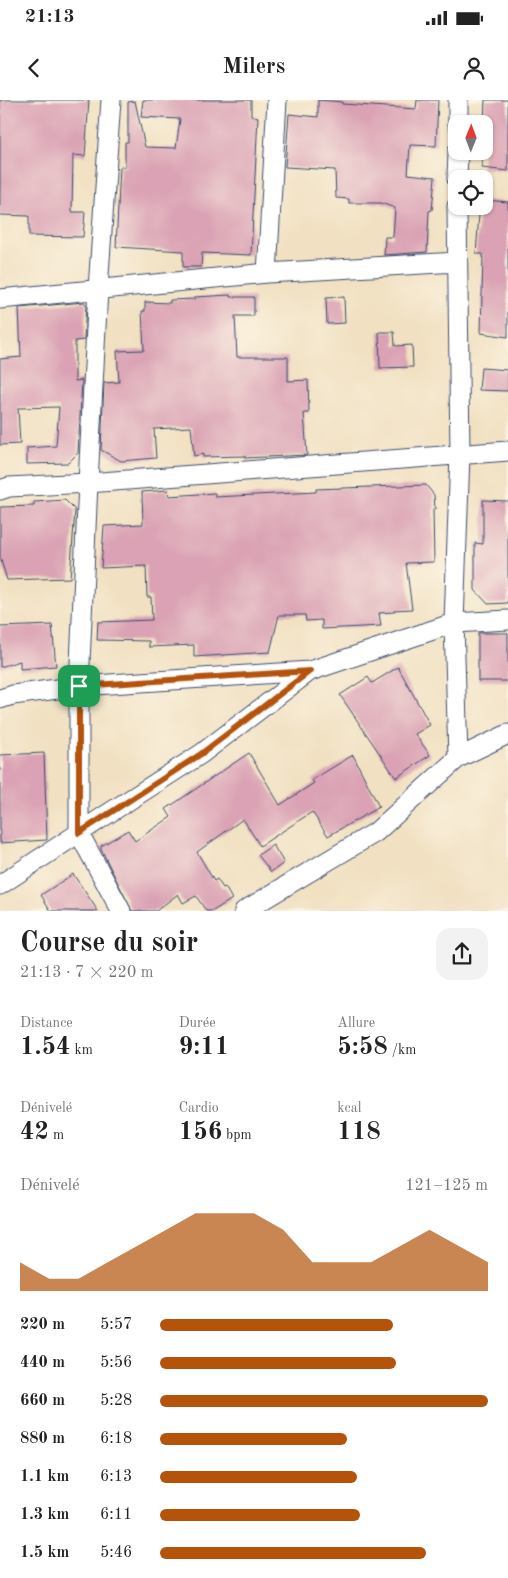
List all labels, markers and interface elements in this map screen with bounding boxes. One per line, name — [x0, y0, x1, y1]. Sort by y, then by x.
text: 21:13 — [25, 8, 74, 27]
icon: back — [20, 54, 48, 82]
icon: person — [460, 54, 488, 82]
text: Milers — [223, 56, 285, 78]
north arrow — [448, 115, 492, 160]
map controls — [448, 115, 493, 215]
button: locate — [448, 170, 493, 215]
pin — [58, 665, 100, 707]
icon: arrive — [65, 672, 93, 700]
button: share — [436, 928, 488, 980]
text: Course du soir — [20, 930, 198, 958]
text: 21:13 · 7 × 220 m — [20, 965, 153, 981]
text: Distance — [20, 1016, 73, 1030]
text: Durée — [179, 1016, 216, 1030]
text: Allure — [337, 1016, 375, 1030]
text: 1.54 — [20, 1035, 71, 1060]
text: 9:11 — [179, 1035, 229, 1060]
text: 5:58 — [337, 1035, 388, 1060]
text: km — [71, 1043, 93, 1057]
text: /km — [388, 1043, 416, 1057]
text: Dénivelé — [20, 1101, 72, 1115]
text: Cardio — [179, 1101, 219, 1115]
text: kcal — [337, 1101, 361, 1115]
text: 42 — [20, 1120, 49, 1145]
text: 156 — [179, 1120, 222, 1145]
text: 118 — [337, 1120, 381, 1145]
text: m — [49, 1128, 64, 1142]
text: bpm — [222, 1128, 252, 1142]
text: Dénivelé — [20, 1178, 80, 1194]
text: 121–125 m — [405, 1178, 488, 1194]
text: 220 m — [20, 1317, 65, 1333]
text: 5:57 — [100, 1317, 132, 1333]
text: 440 m — [20, 1355, 65, 1371]
text: 5:56 — [100, 1355, 132, 1371]
text: 660 m — [20, 1393, 65, 1409]
text: 5:28 — [100, 1393, 132, 1409]
text: 880 m — [20, 1431, 65, 1447]
text: 6:18 — [100, 1431, 132, 1447]
text: 1.1 km — [20, 1469, 69, 1485]
text: 6:13 — [100, 1469, 132, 1485]
text: 1.3 km — [20, 1507, 69, 1523]
text: 6:11 — [100, 1507, 132, 1523]
text: 1.5 km — [20, 1545, 69, 1561]
text: 5:46 — [100, 1545, 132, 1561]

